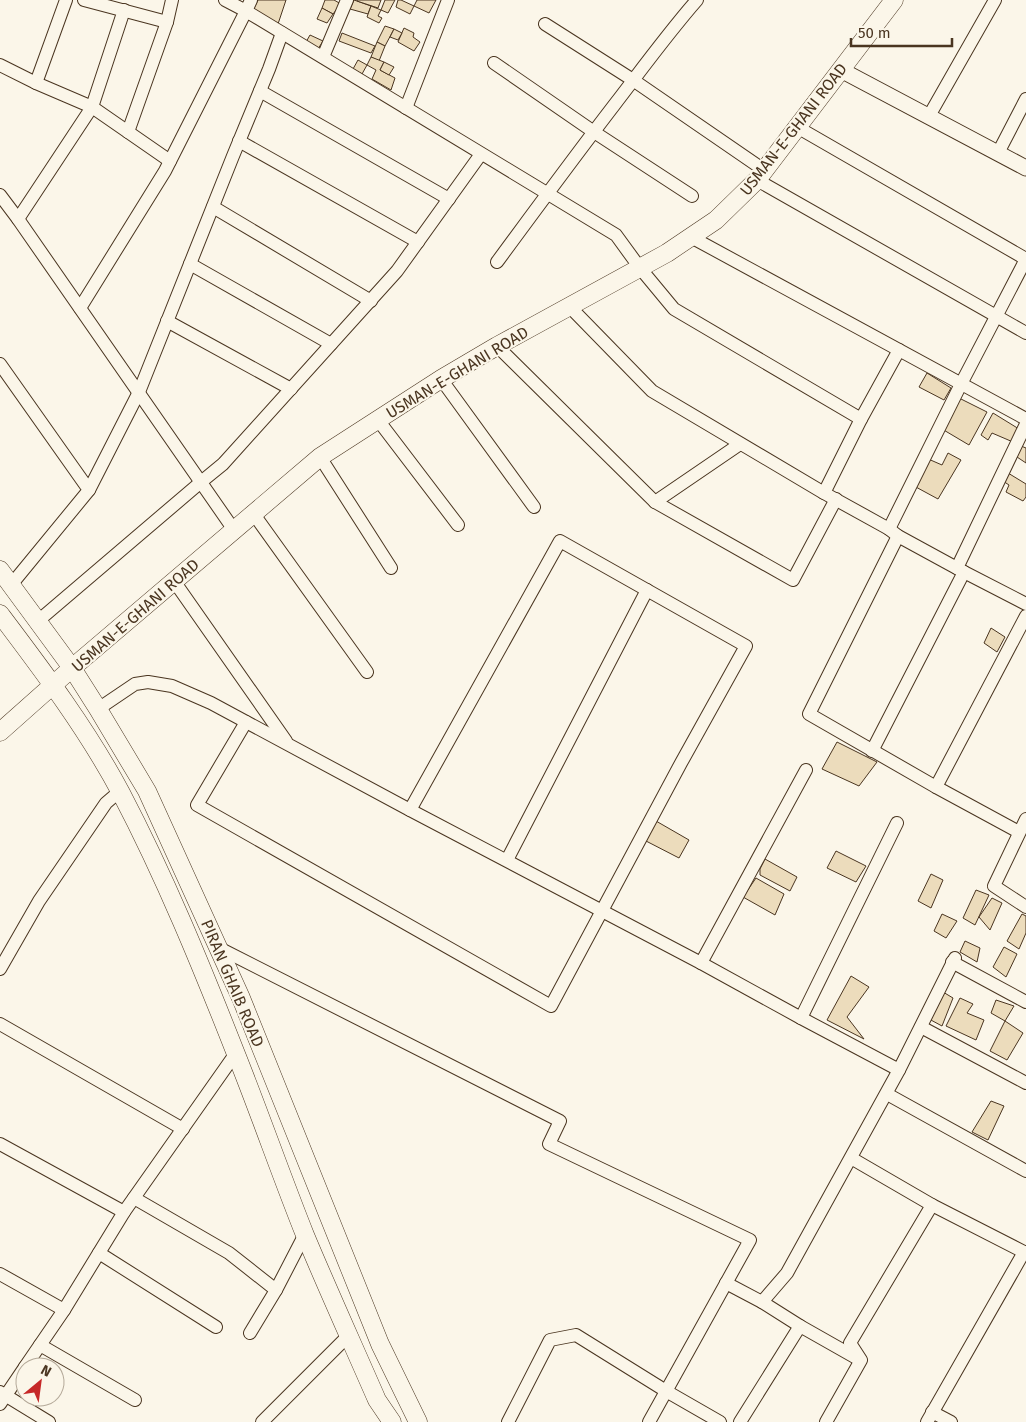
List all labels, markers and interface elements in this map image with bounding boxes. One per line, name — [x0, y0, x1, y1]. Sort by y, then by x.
scale bar — [851, 15, 952, 47]
text: 50 m — [858, 24, 891, 42]
street label: USMAN-E-GHANI ROAD — [736, 59, 851, 199]
street label: USMAN-E-GHANI ROAD — [383, 322, 532, 422]
street label: USMAN-E-GHANI ROAD — [68, 555, 203, 676]
street label: PIRAN GHAIB ROAD — [197, 917, 268, 1050]
north arrow — [15, 1357, 65, 1407]
text: N — [38, 1361, 54, 1381]

